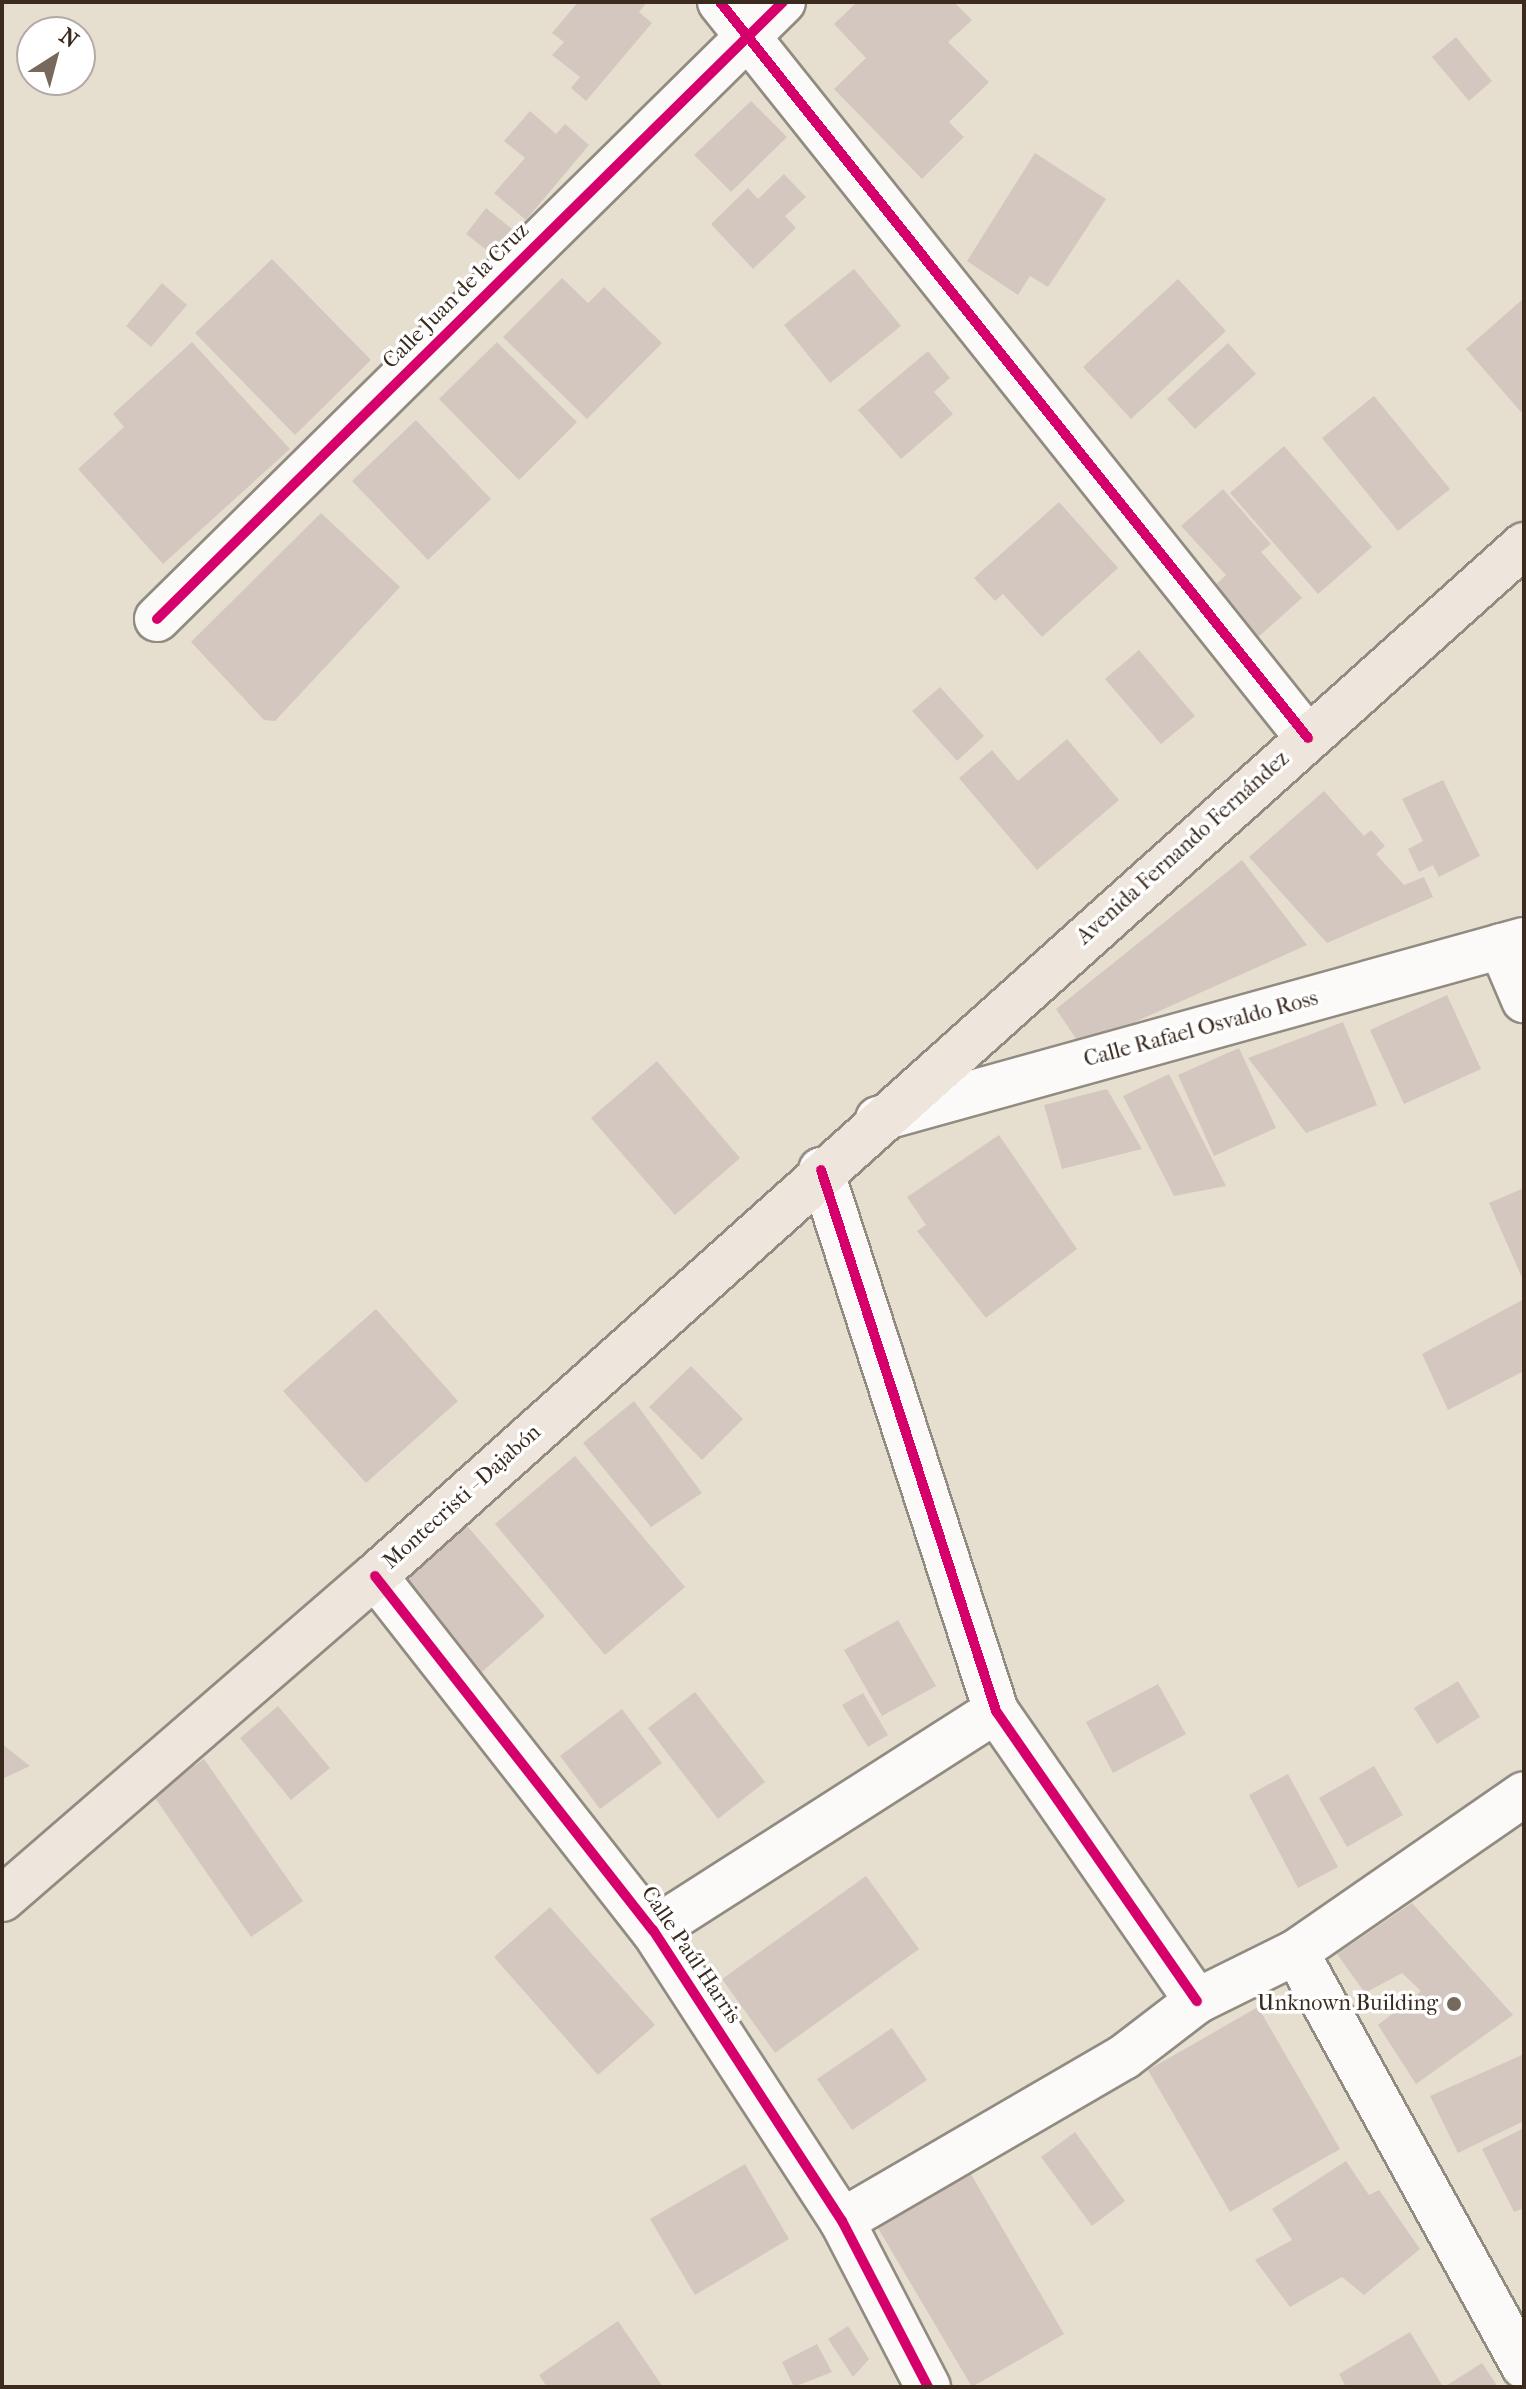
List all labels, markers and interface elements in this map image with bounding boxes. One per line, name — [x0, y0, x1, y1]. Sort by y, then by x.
north arrow — [16, 16, 96, 96]
text: N — [55, 23, 83, 54]
street label: Calle Juan de la Cruz — [378, 218, 534, 374]
street label: Avenida Fernando Fernández — [1071, 746, 1295, 950]
street label: Calle Rafael Osvaldo Ross — [1081, 985, 1321, 1073]
street label: Montecristi - Dajabón — [378, 1419, 546, 1575]
street label: Calle Paúl Harris — [635, 1881, 747, 2029]
place label: Unknown Building — [1257, 1991, 1438, 2017]
marker: Unknown Building — [1445, 1995, 1463, 2013]

